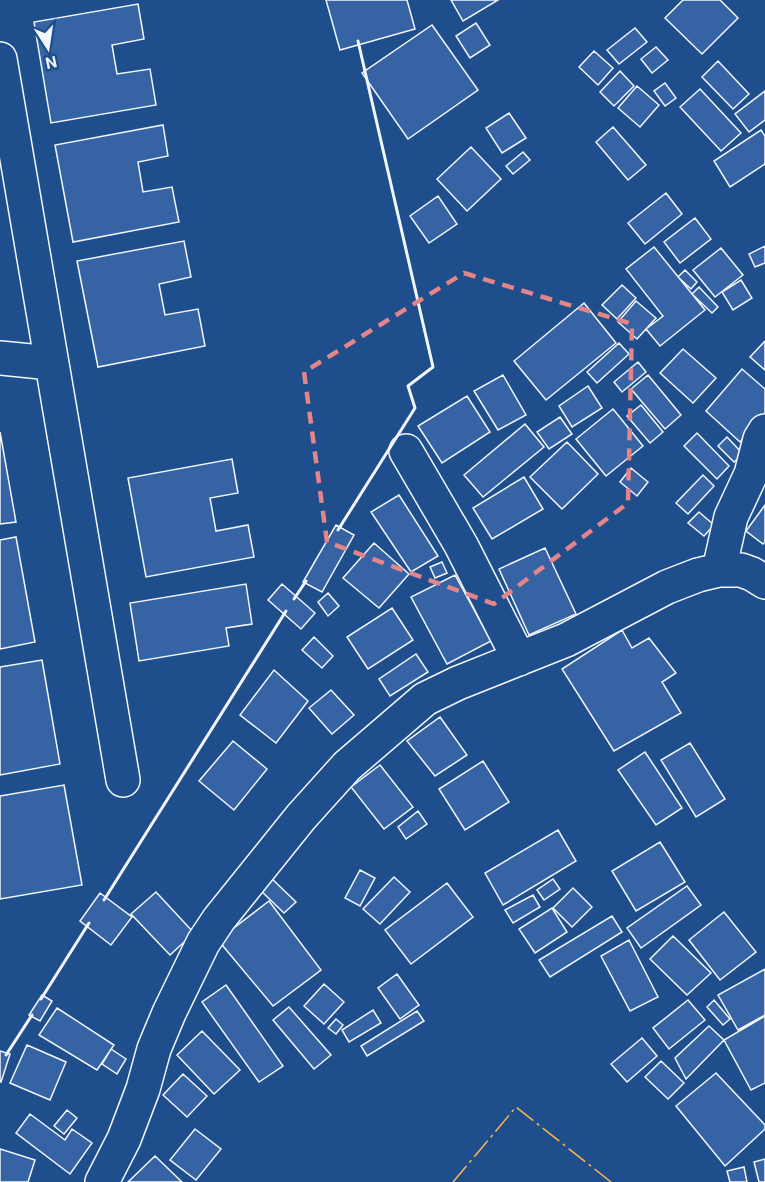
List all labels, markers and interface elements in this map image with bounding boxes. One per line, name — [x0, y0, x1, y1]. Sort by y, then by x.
north arrow — [18, 18, 78, 78]
text: N — [44, 52, 59, 73]

